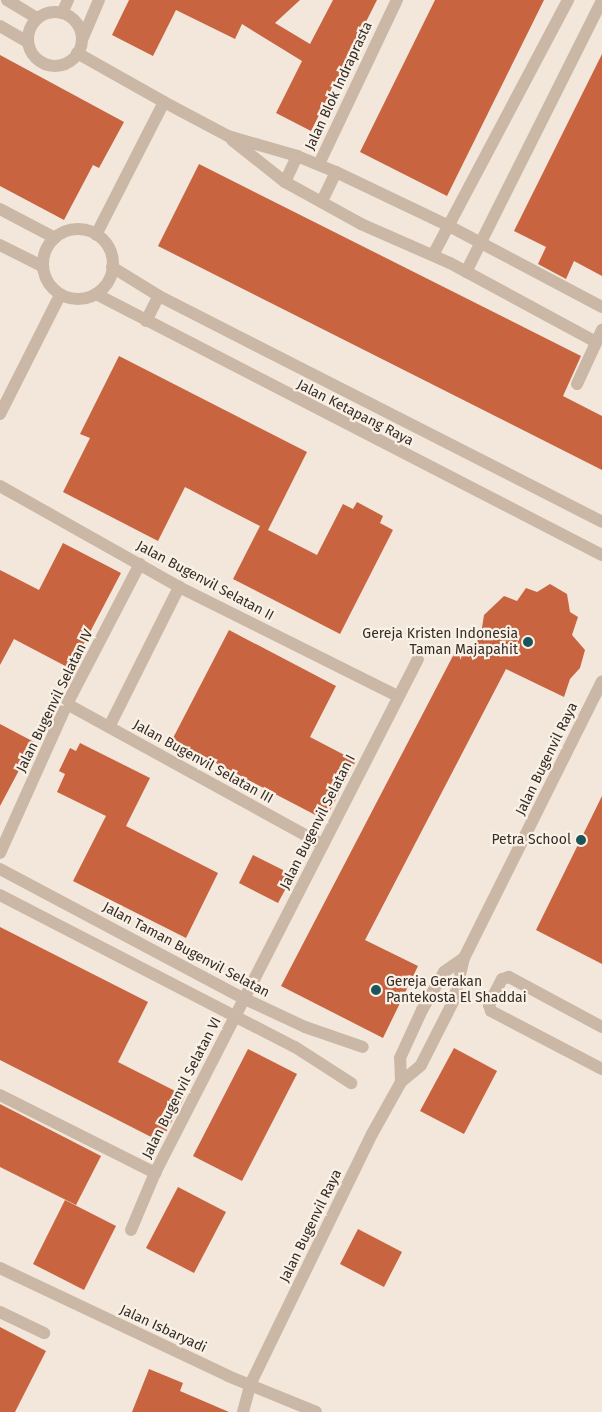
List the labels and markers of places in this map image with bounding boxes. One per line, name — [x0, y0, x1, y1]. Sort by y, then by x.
place label: Gereja Kristen Indonesia Taman Majapahit — [362, 626, 518, 658]
marker: Gereja Kristen Indonesia Taman Majapahit — [522, 636, 534, 648]
place label: Petra School — [491, 832, 571, 848]
marker: Petra School — [575, 834, 587, 846]
place label: Gereja Gerakan Pantekosta El Shaddai — [386, 974, 527, 1006]
marker: Gereja Gerakan Pantekosta El Shaddai — [370, 984, 382, 996]

